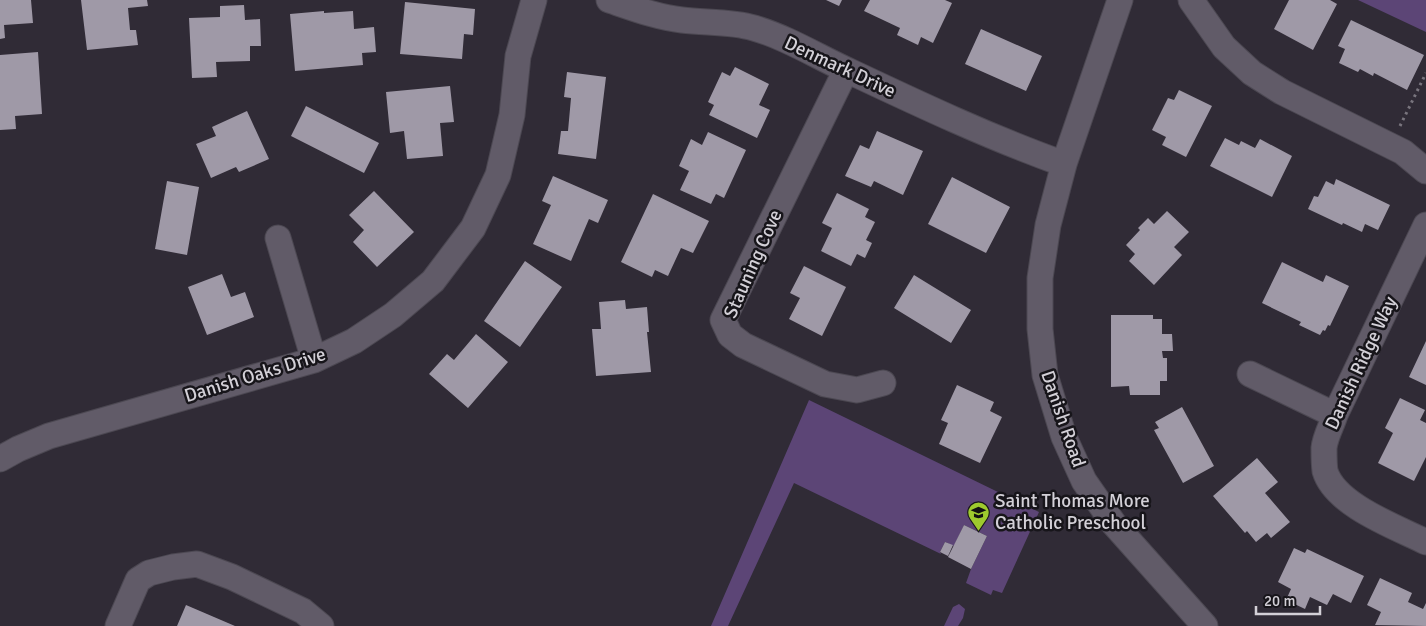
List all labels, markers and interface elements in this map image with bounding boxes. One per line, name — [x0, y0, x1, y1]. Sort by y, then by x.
street label: Denmark Drive — [780, 31, 900, 103]
street label: Stauning Cove — [718, 206, 788, 322]
street label: Danish Ridge Way — [1320, 292, 1402, 433]
street label: Danish Oaks Drive — [181, 342, 329, 408]
street label: Danish Road — [1035, 367, 1091, 471]
place label: Saint Thomas More Catholic Preschool — [995, 489, 1150, 535]
school or university icon: Saint Thomas More Catholic Preschool — [967, 500, 991, 531]
scale bar — [1256, 584, 1320, 616]
text: 20 m — [1264, 592, 1295, 610]

